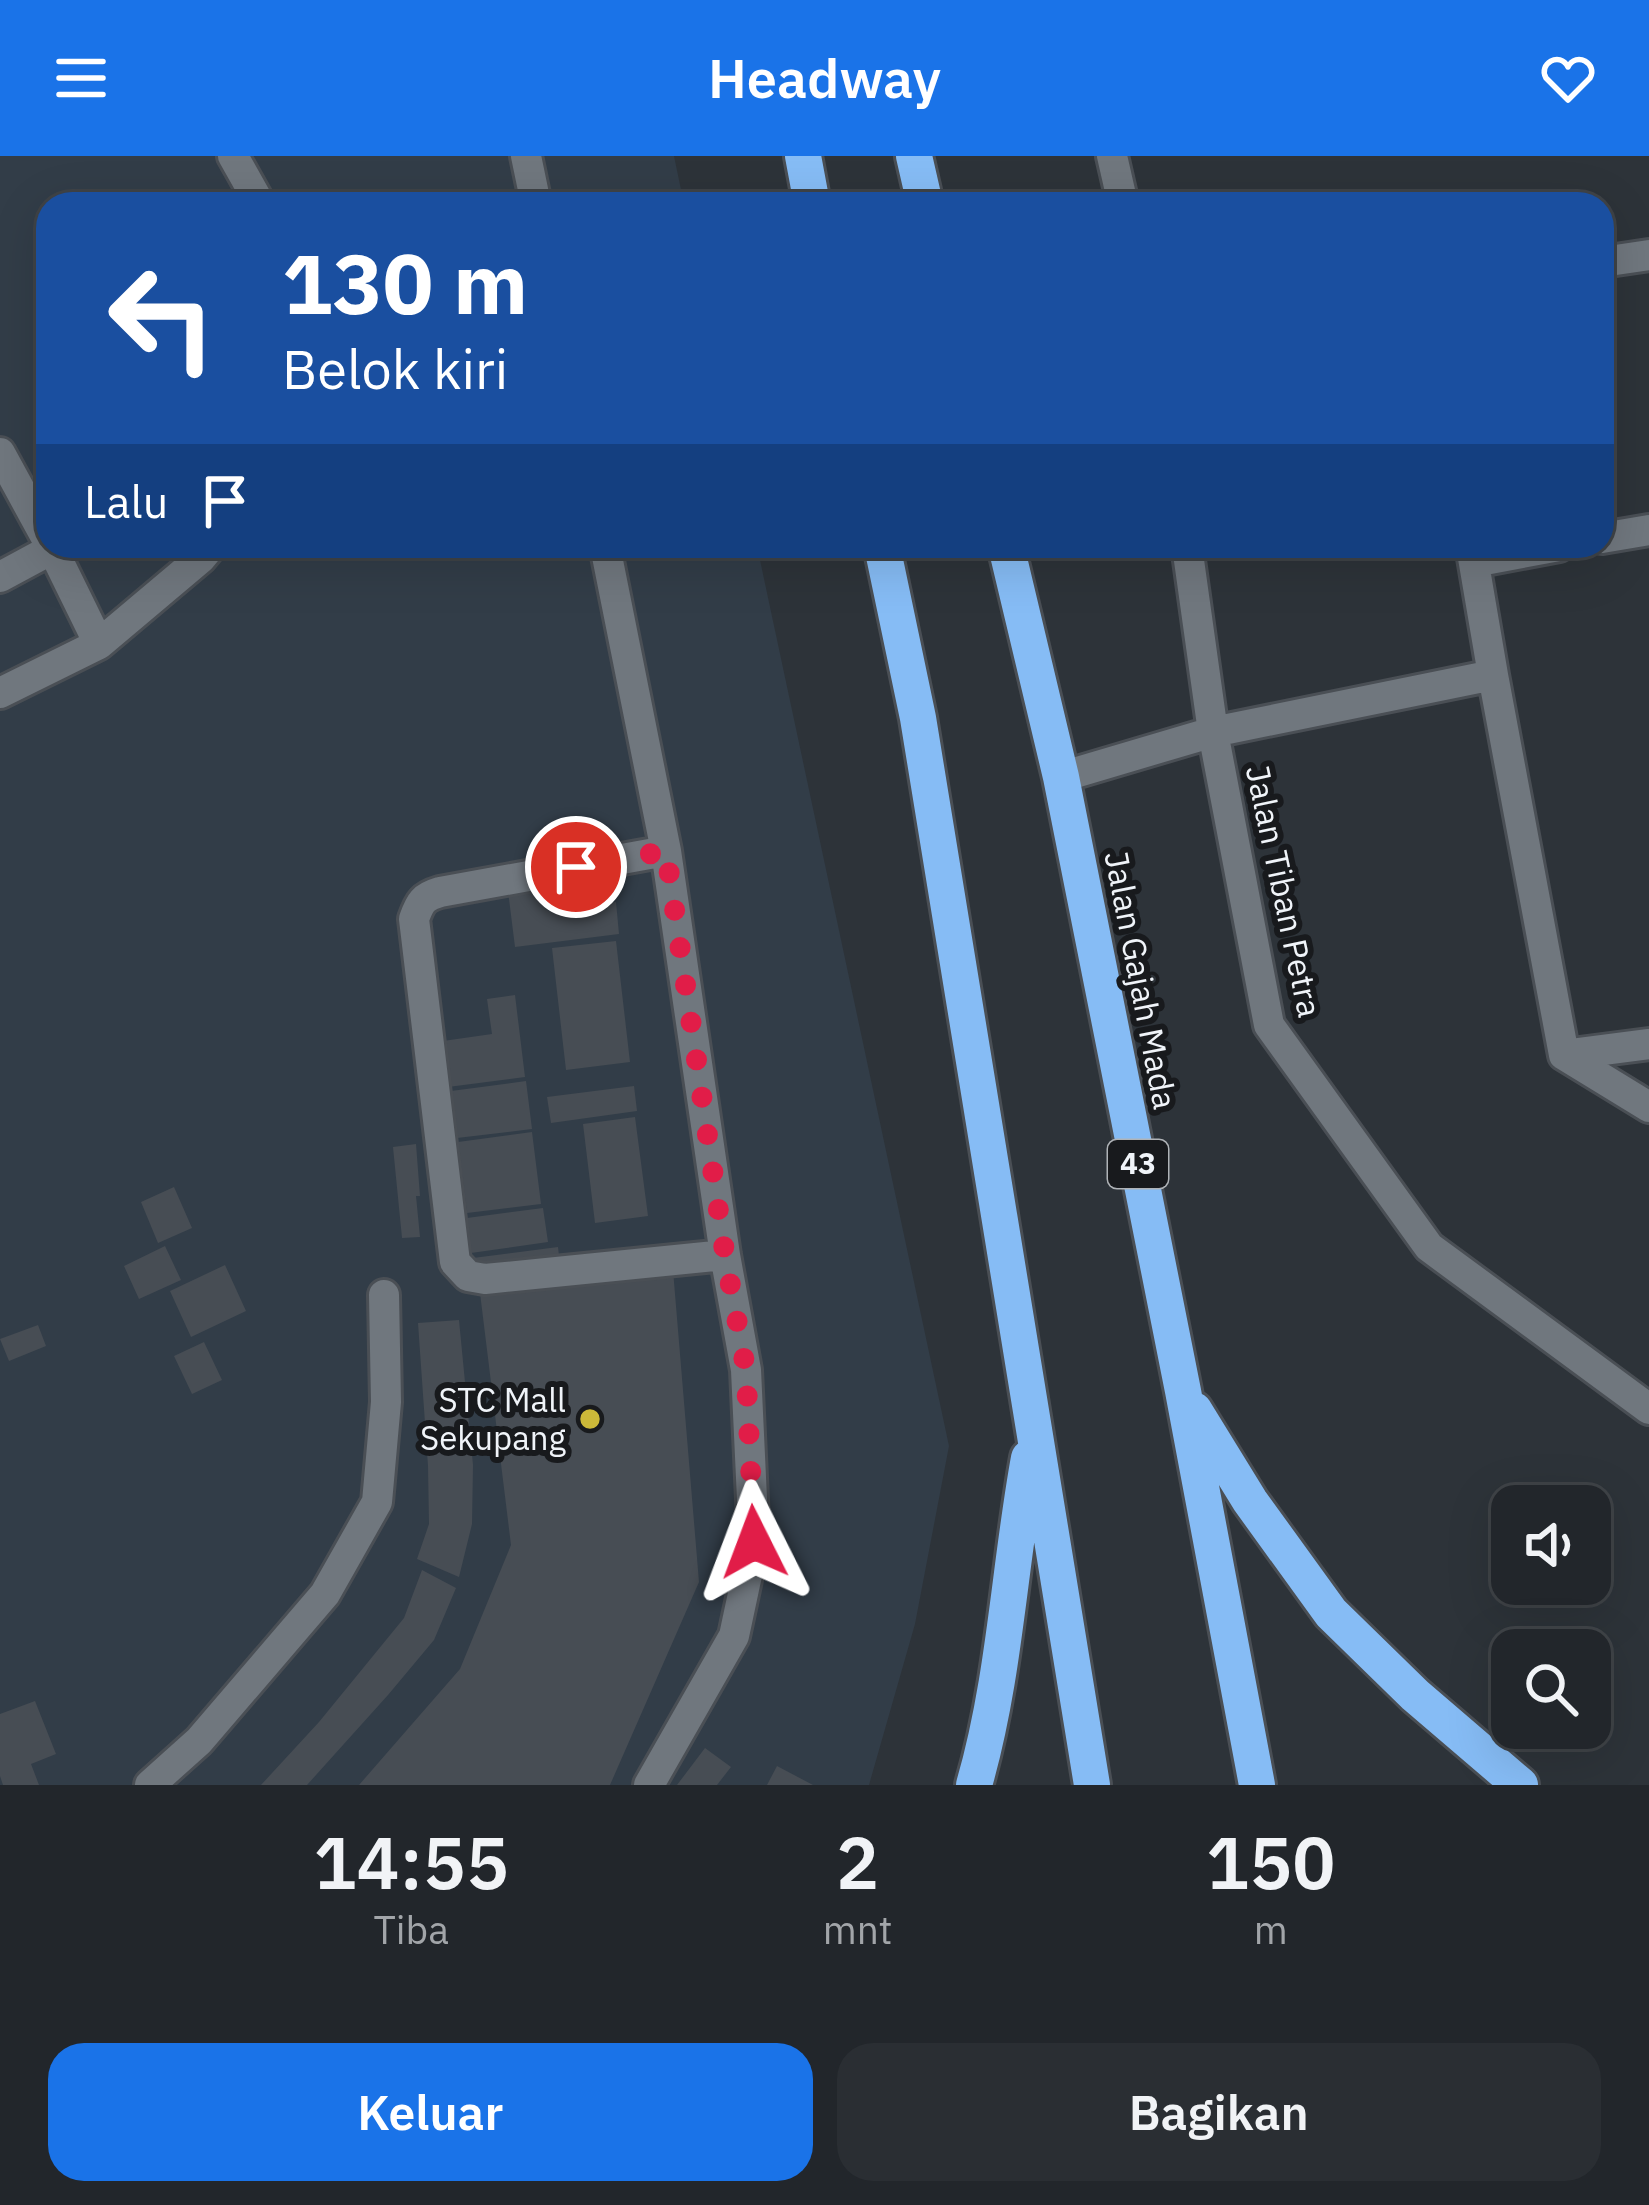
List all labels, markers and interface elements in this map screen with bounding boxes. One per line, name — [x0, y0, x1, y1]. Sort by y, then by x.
text: Headway — [708, 43, 941, 113]
icon: menu — [48, 45, 114, 111]
icon: heart — [1535, 45, 1601, 111]
text: 130 m — [282, 228, 528, 337]
icon: left — [84, 240, 240, 396]
text: Belok kiri — [282, 334, 508, 404]
icon: arrive — [192, 468, 258, 534]
text: Lalu — [84, 472, 168, 530]
street label: Jalan Tiban Petra — [1237, 761, 1332, 1021]
pin — [525, 816, 627, 918]
icon: arrive — [543, 834, 609, 900]
street label: Jalan Gajah Mada — [1095, 847, 1188, 1112]
road number: 43 — [1108, 1140, 1168, 1188]
place label: STC Mall Sekupang — [420, 1378, 567, 1459]
marker: STC Mall Sekupang — [577, 1406, 603, 1432]
position arrow — [691, 1479, 817, 1605]
map controls — [1491, 1485, 1611, 1749]
button: sound — [1491, 1485, 1611, 1605]
button: search — [1491, 1629, 1611, 1749]
text: 14:55 — [313, 1815, 509, 1909]
text: 2 — [836, 1815, 879, 1909]
text: 150 — [1206, 1815, 1336, 1909]
text: Tiba — [374, 1904, 449, 1955]
text: mnt — [823, 1904, 893, 1955]
text: m — [1254, 1904, 1288, 1955]
button: Keluar — [48, 2043, 813, 2181]
button: Bagikan — [837, 2043, 1601, 2181]

